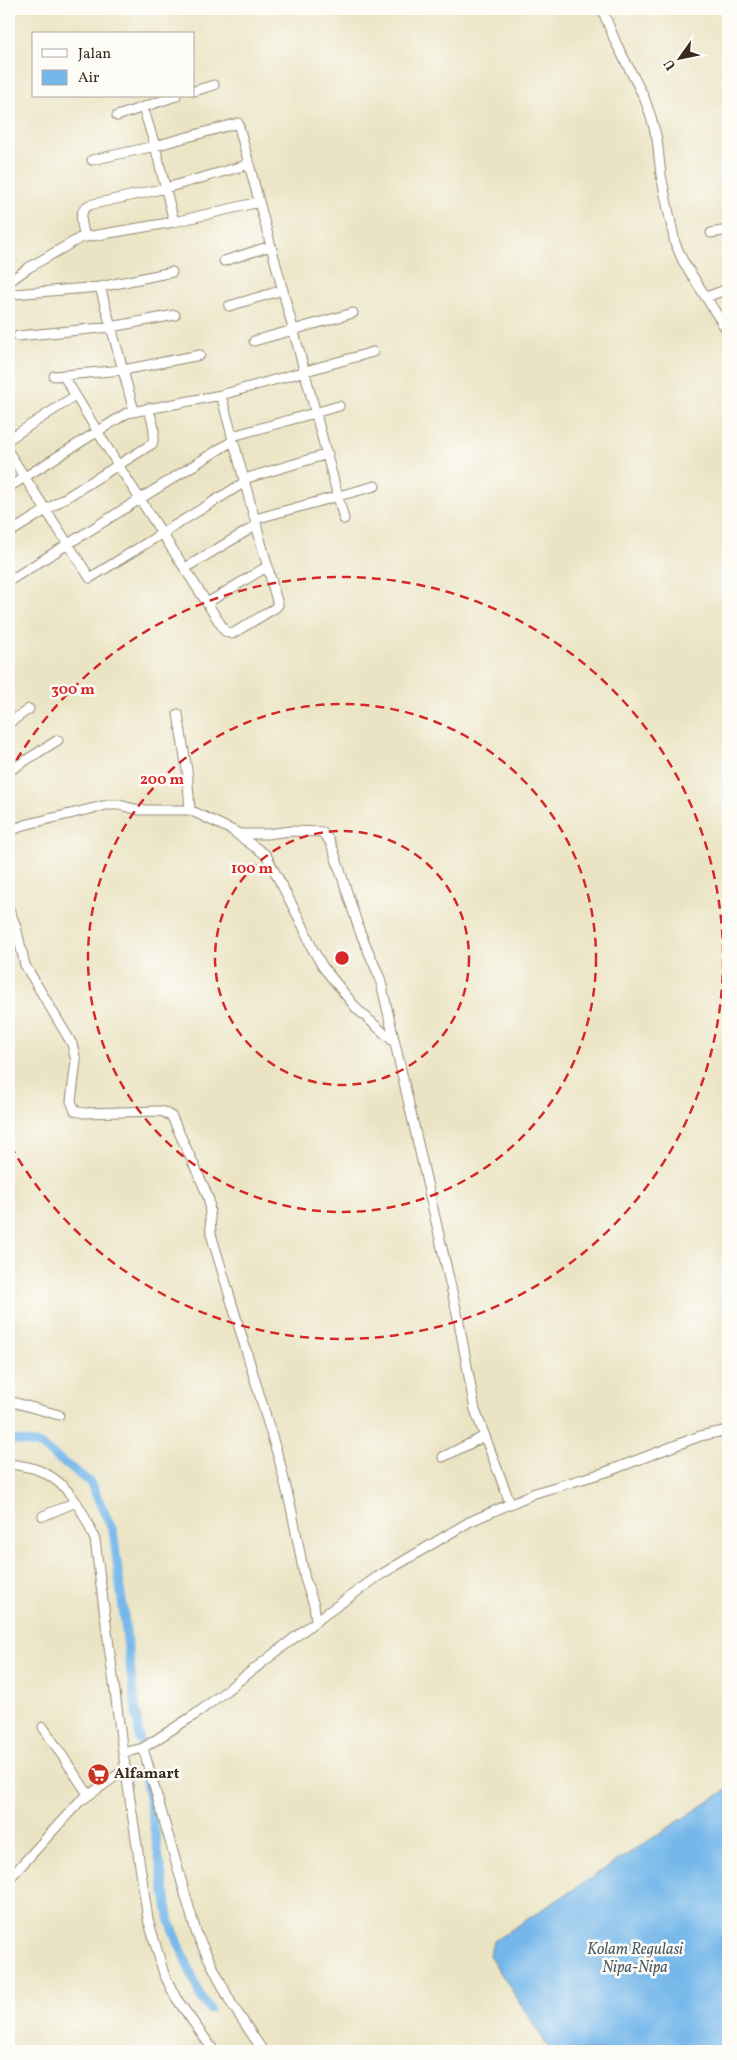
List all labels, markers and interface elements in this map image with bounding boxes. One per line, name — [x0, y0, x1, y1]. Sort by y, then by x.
legend — [32, 32, 195, 98]
north arrow — [654, 32, 704, 82]
text: Jalan — [78, 44, 111, 65]
text: U — [660, 55, 681, 73]
text: Air — [78, 68, 99, 89]
text: 300 m — [51, 680, 95, 701]
text: 200 m — [140, 770, 184, 791]
text: 100 m — [231, 859, 274, 880]
centre of rings — [333, 949, 351, 967]
supermarket icon: Alfamart — [86, 1762, 110, 1786]
place label: Alfamart — [114, 1764, 180, 1785]
water label: Kolam Regulasi Nipa-Nipa — [587, 1939, 684, 1979]

